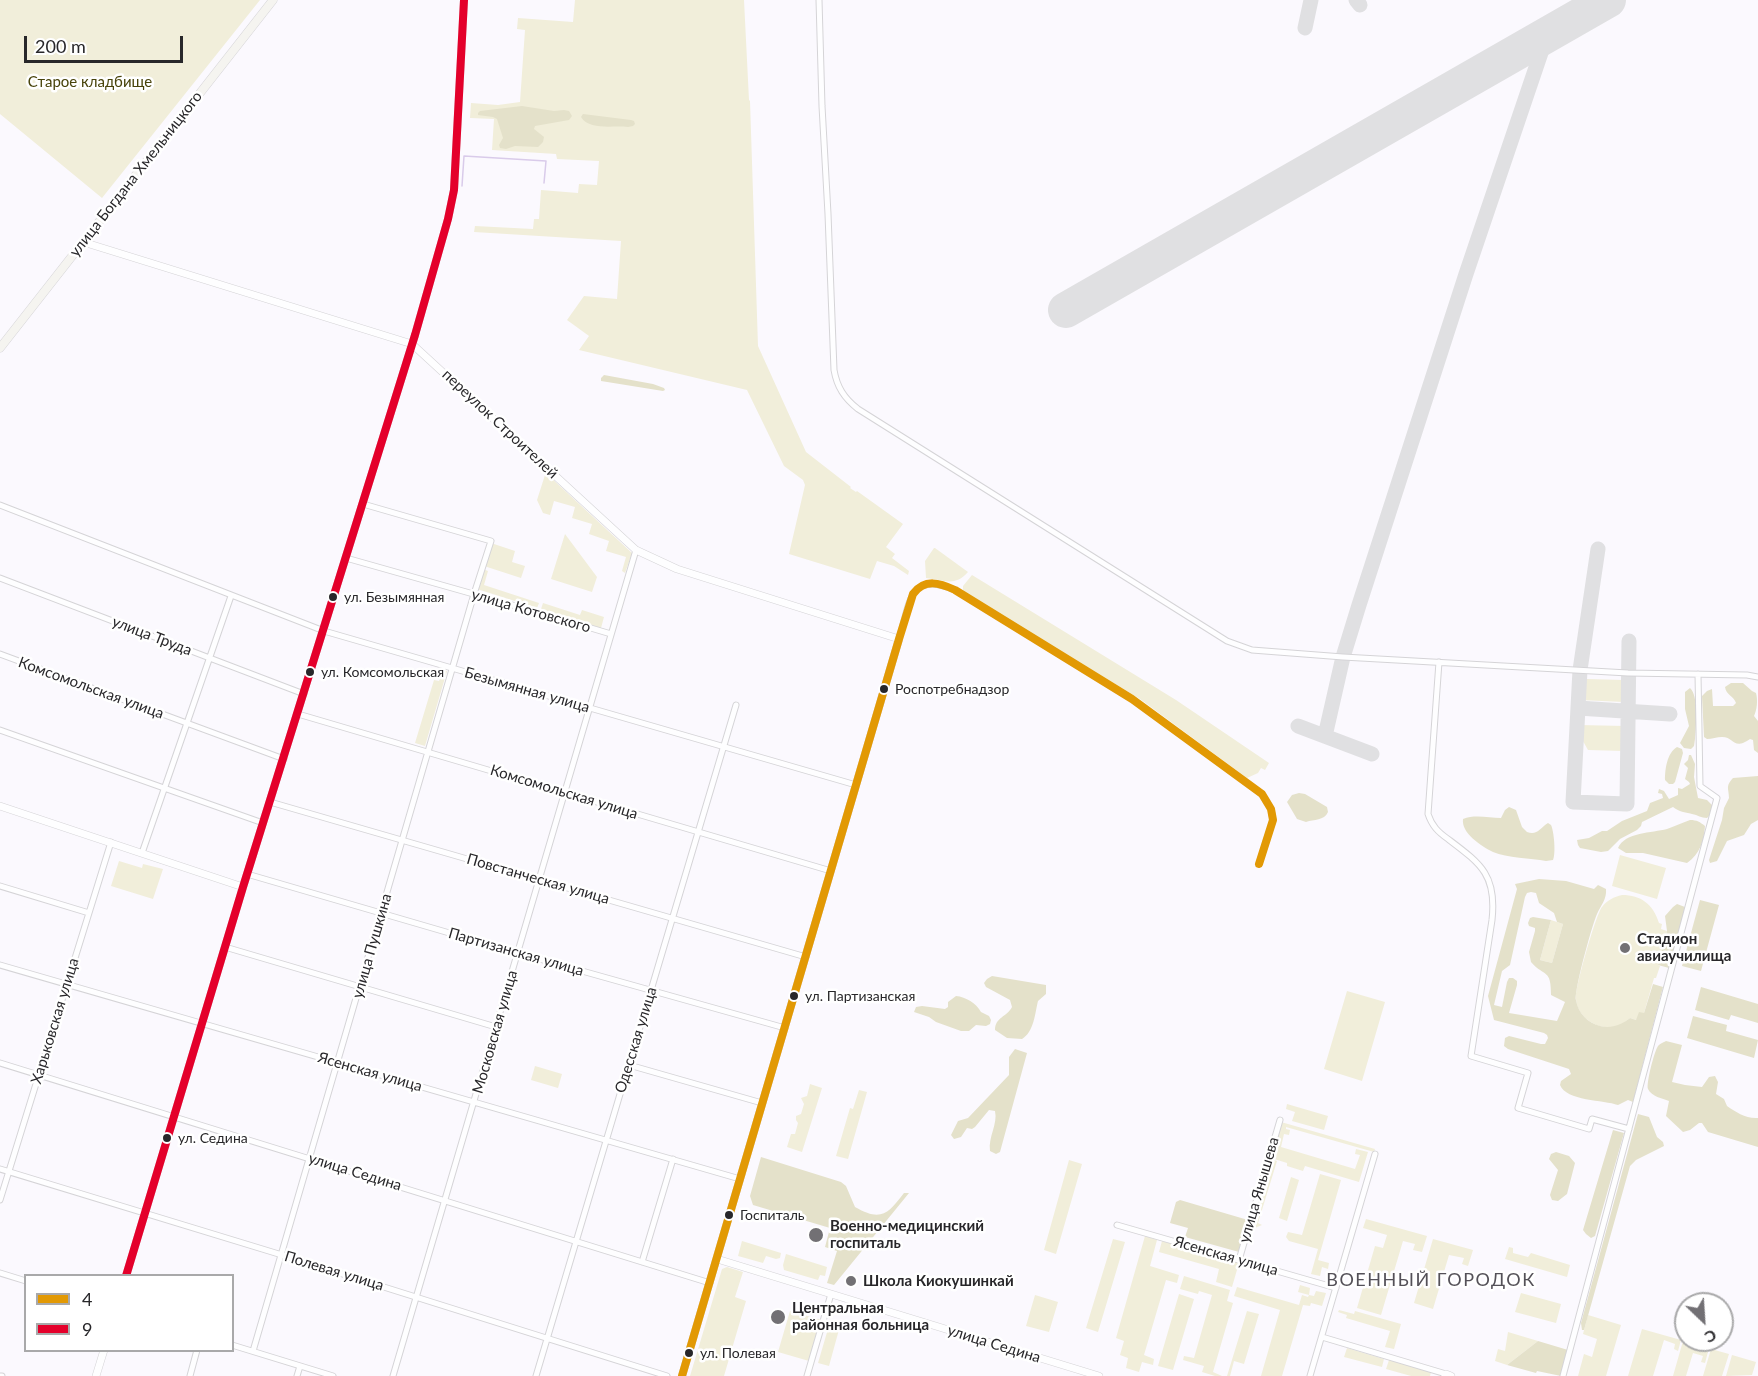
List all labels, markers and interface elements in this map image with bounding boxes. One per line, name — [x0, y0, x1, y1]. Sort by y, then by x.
scale bar — [27, 24, 186, 62]
text: 200 m — [35, 35, 86, 57]
park label: Старое кладбище — [28, 73, 152, 91]
street label: улица Богдана Хмельницкого — [66, 88, 206, 260]
street label: переулок Строителей — [438, 366, 562, 482]
street label: улица Котовского — [469, 585, 593, 637]
place label: ул. Безымянная — [344, 589, 444, 605]
marker: ул. Безымянная — [327, 591, 339, 603]
street label: улица Труда — [110, 613, 194, 659]
street label: Комсомольская улица — [16, 653, 166, 723]
place label: ул. Комсомольская — [321, 664, 444, 680]
street label: Безымянная улица — [462, 664, 592, 716]
marker: ул. Комсомольская — [304, 666, 316, 678]
place label: Роспотребнадзор — [895, 681, 1009, 697]
marker: Роспотребнадзор — [878, 683, 890, 695]
street label: Комсомольская улица — [488, 761, 640, 823]
street label: Повстанческая улица — [465, 850, 611, 908]
street label: улица Пушкина — [348, 892, 396, 1000]
street label: Партизанская улица — [446, 924, 586, 980]
place label: Стадион авиаучилища — [1637, 930, 1731, 965]
marker: Стадион авиаучилища — [1618, 941, 1632, 955]
street label: Харьковская улица — [27, 956, 83, 1086]
street label: Московская улица — [469, 968, 521, 1096]
street label: Одесская улица — [611, 985, 661, 1095]
place label: ул. Партизанская — [805, 988, 915, 1004]
marker: ул. Партизанская — [788, 990, 800, 1002]
street label: Ясенская улица — [316, 1049, 424, 1095]
place label: ул. Седина — [178, 1130, 248, 1146]
marker: ул. Седина — [161, 1132, 173, 1144]
street label: улица Янышева — [1235, 1135, 1283, 1245]
street label: улица Седина — [306, 1149, 404, 1195]
place label: Госпиталь — [740, 1207, 805, 1223]
marker: Госпиталь — [723, 1209, 735, 1221]
place label: Военно-медицинский госпиталь — [830, 1217, 984, 1252]
marker: Военно-медицинский госпиталь — [807, 1226, 825, 1244]
street label: Ясенская улица — [1172, 1233, 1280, 1279]
street label: Полевая улица — [282, 1247, 386, 1295]
district label: ВОЕННЫЙ ГОРОДОК — [1326, 1269, 1536, 1291]
place label: Школа Киокушинкай — [863, 1272, 1014, 1290]
legend — [24, 1274, 234, 1352]
marker: Школа Киокушинкай — [844, 1274, 858, 1288]
text: 4 — [82, 1288, 92, 1310]
north arrow — [1674, 1292, 1734, 1352]
place label: Центральная районная больница — [792, 1299, 929, 1334]
marker: Центральная районная больница — [769, 1308, 787, 1326]
text: 9 — [82, 1318, 92, 1340]
street label: улица Седина — [945, 1321, 1043, 1367]
text: С — [1702, 1326, 1720, 1348]
place label: ул. Полевая — [700, 1345, 776, 1361]
marker: ул. Полевая — [683, 1347, 695, 1359]

